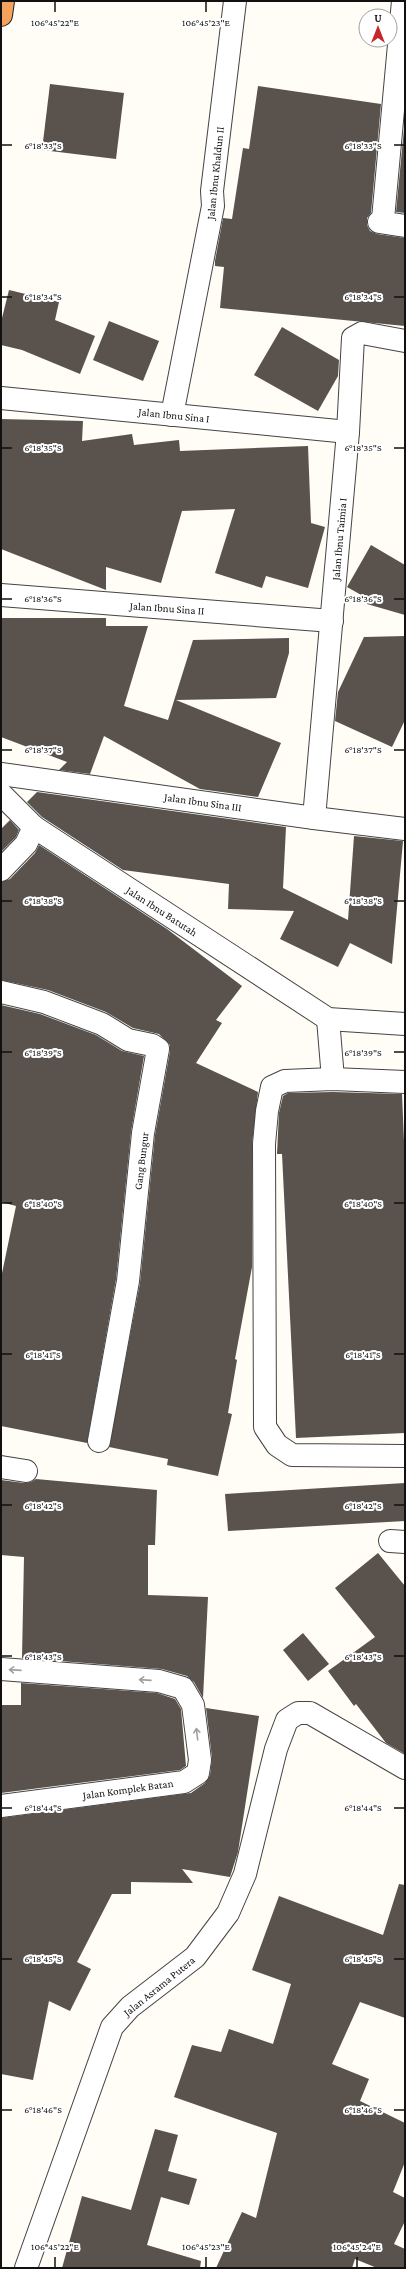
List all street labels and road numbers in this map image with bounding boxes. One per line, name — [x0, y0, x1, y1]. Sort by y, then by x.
street label: Jalan Ibnu Khaldun II — [204, 126, 227, 221]
street label: Jalan Ibnu Sina I — [137, 405, 210, 426]
street label: Jalan Ibnu Taimia I — [329, 497, 350, 582]
street label: Jalan Ibnu Sina II — [128, 599, 205, 618]
street label: Jalan Ibnu Sina III — [162, 790, 243, 814]
street label: Jalan Ibnu Batutah — [123, 883, 200, 939]
street label: Gang Bungur — [132, 1131, 152, 1191]
street label: Jalan Komplek Batan — [81, 1777, 174, 1802]
street label: Jalan Asrama Putera — [120, 1954, 198, 2020]

